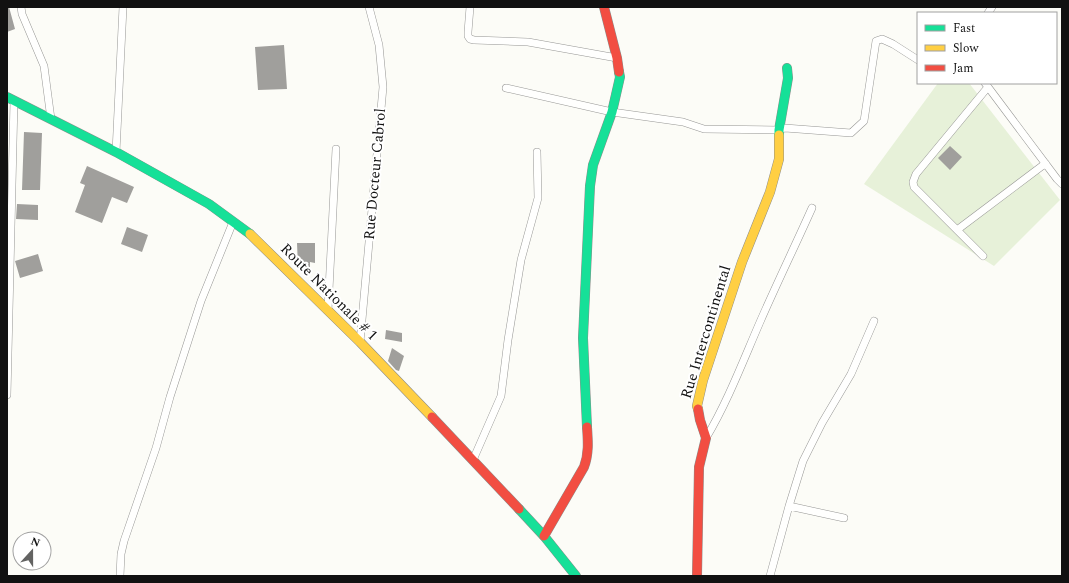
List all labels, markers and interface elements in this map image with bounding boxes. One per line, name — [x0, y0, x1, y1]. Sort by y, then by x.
legend — [917, 12, 1057, 84]
text: Fast — [953, 19, 975, 38]
text: Slow — [953, 39, 979, 58]
text: Jam — [953, 59, 974, 78]
street label: Rue Docteur Cabrol — [358, 107, 392, 241]
street label: Route Nationale # 1 — [275, 238, 383, 346]
street label: Rue Intercontinental — [675, 263, 737, 401]
north arrow — [12, 531, 52, 571]
text: N — [28, 533, 43, 552]

